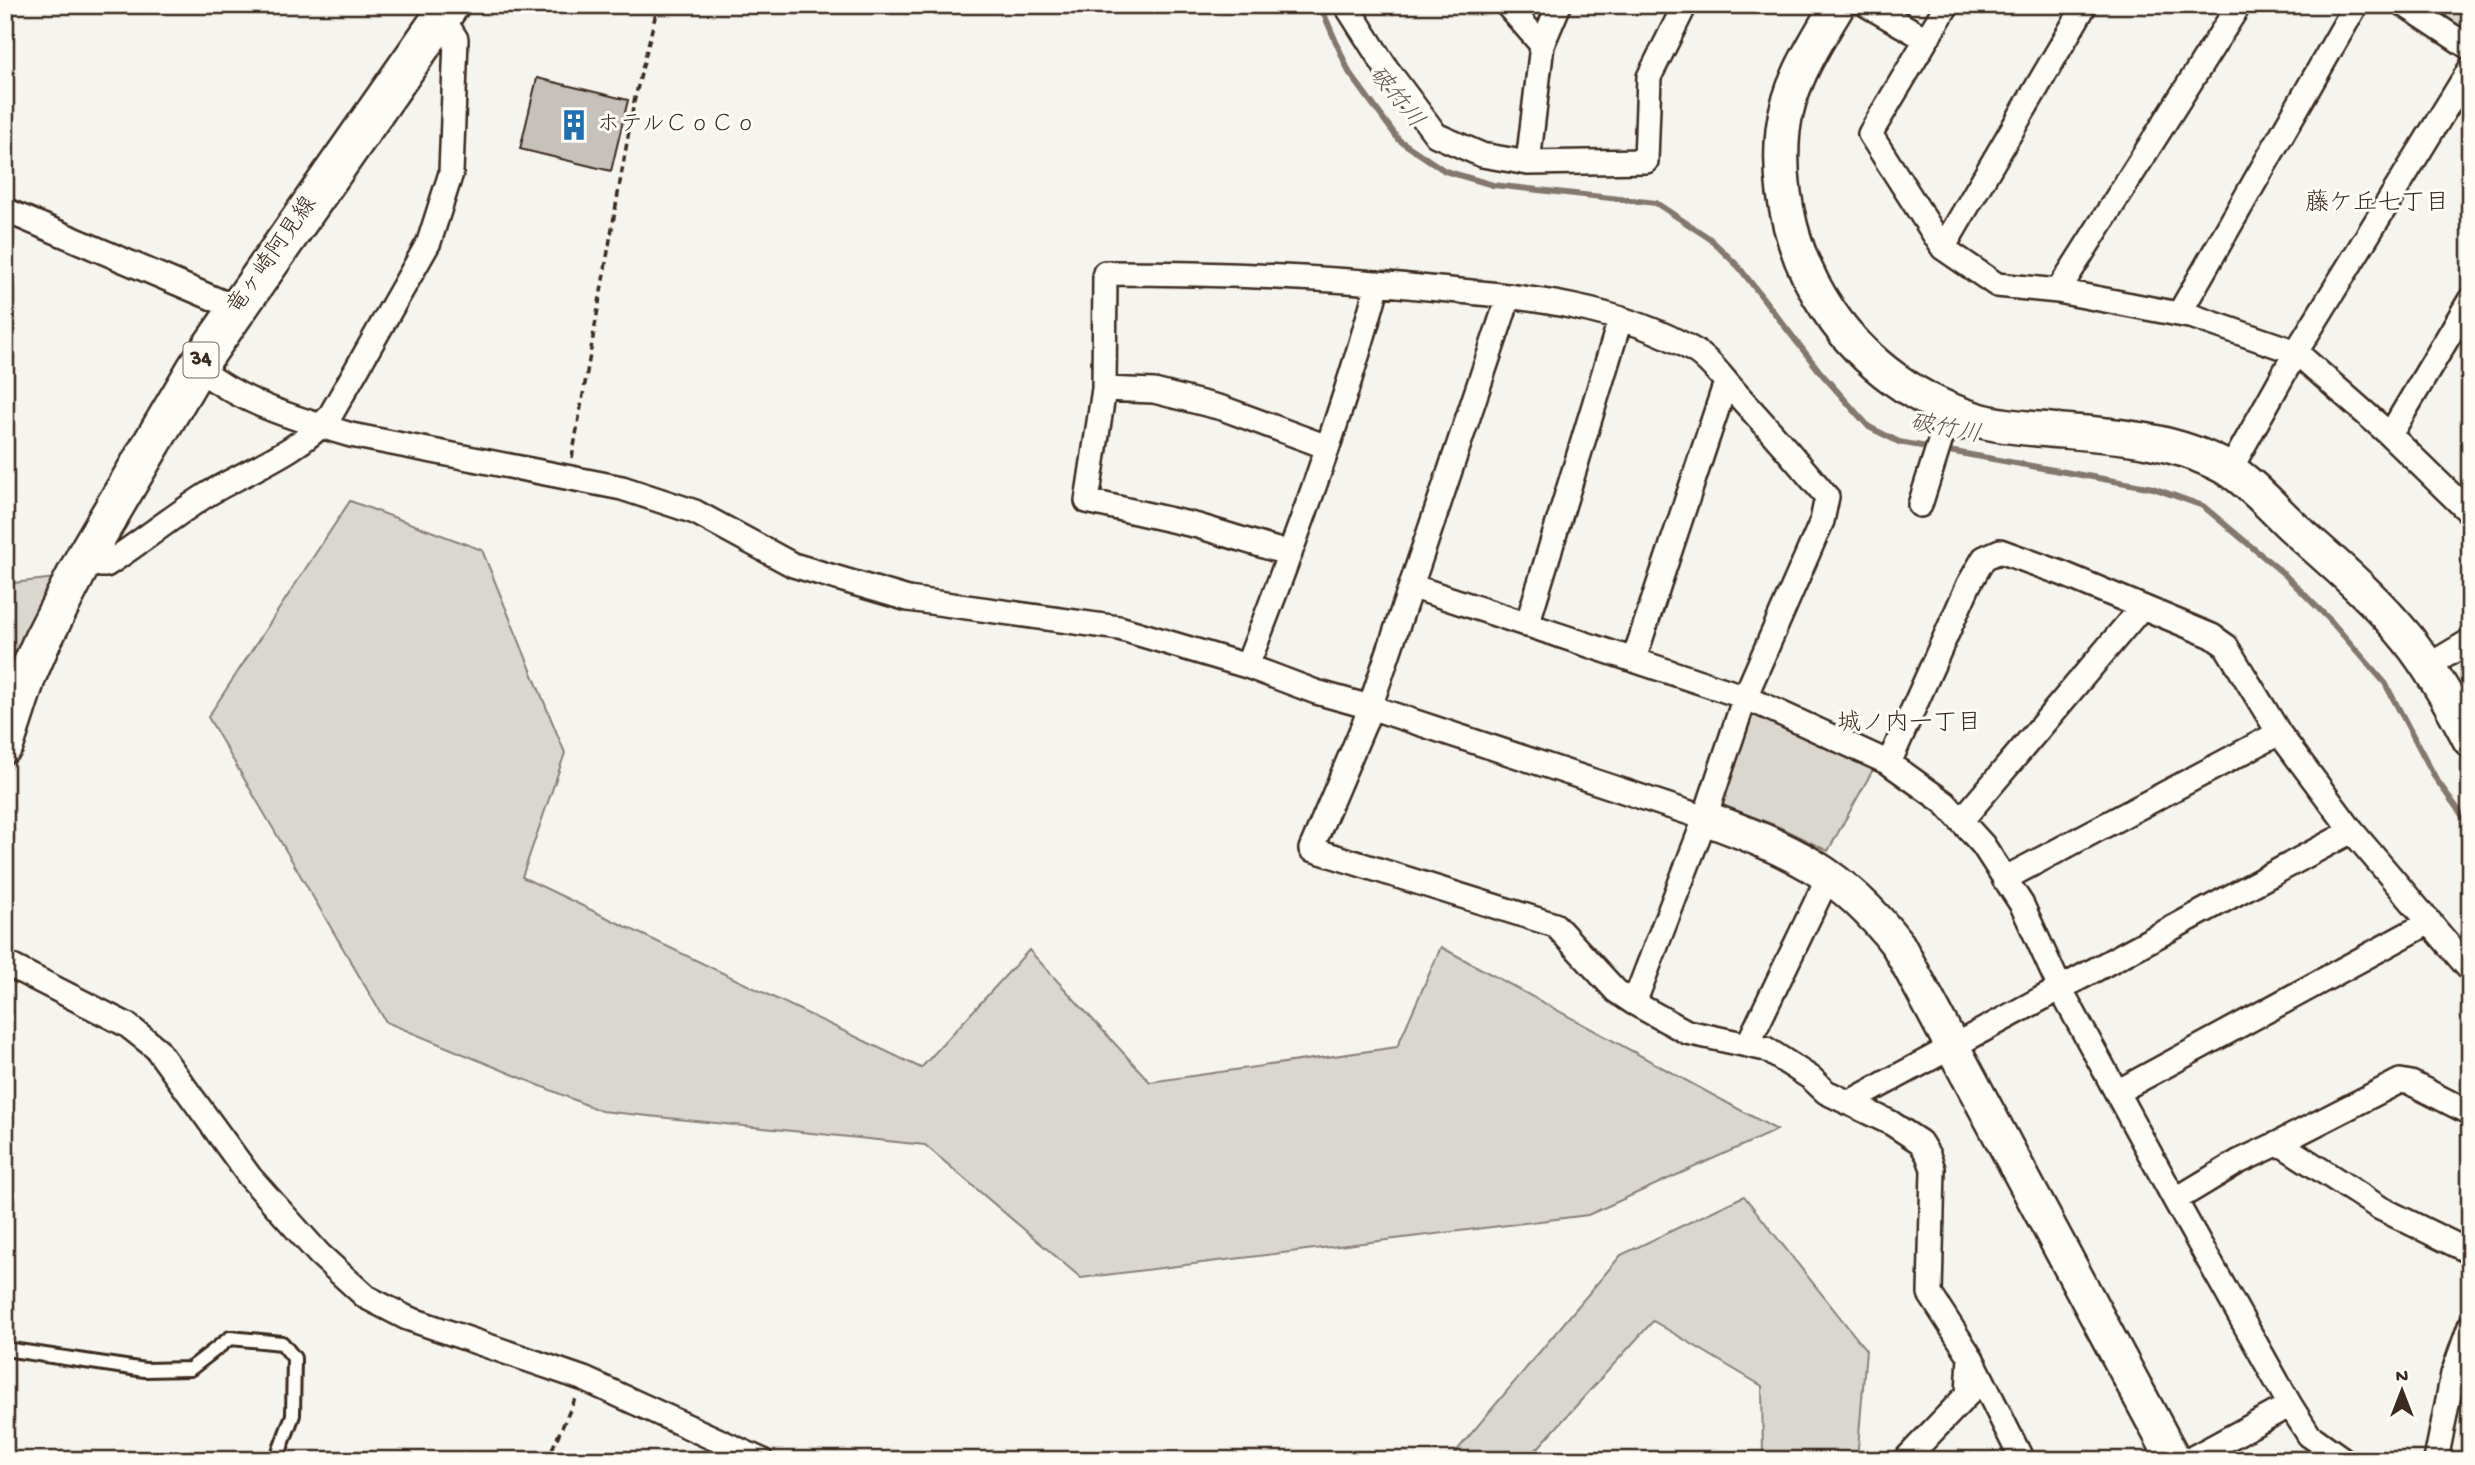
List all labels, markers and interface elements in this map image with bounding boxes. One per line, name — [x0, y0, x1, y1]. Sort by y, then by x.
water label: 破竹川 — [1361, 60, 1430, 135]
building icon: ホテルＣｏＣｏ — [557, 108, 591, 142]
place label: ホテルＣｏＣｏ — [597, 112, 757, 139]
district label: 藤ケ丘七丁目 — [2305, 189, 2449, 219]
street label: 竜ヶ崎阿見線 — [222, 191, 324, 320]
road number: 34 — [184, 342, 218, 378]
water label: 破竹川 — [1907, 408, 1983, 451]
district label: 城ノ内一丁目 — [1837, 709, 1981, 739]
north arrow — [2366, 1356, 2436, 1426]
text: N — [2396, 1366, 2408, 1389]

